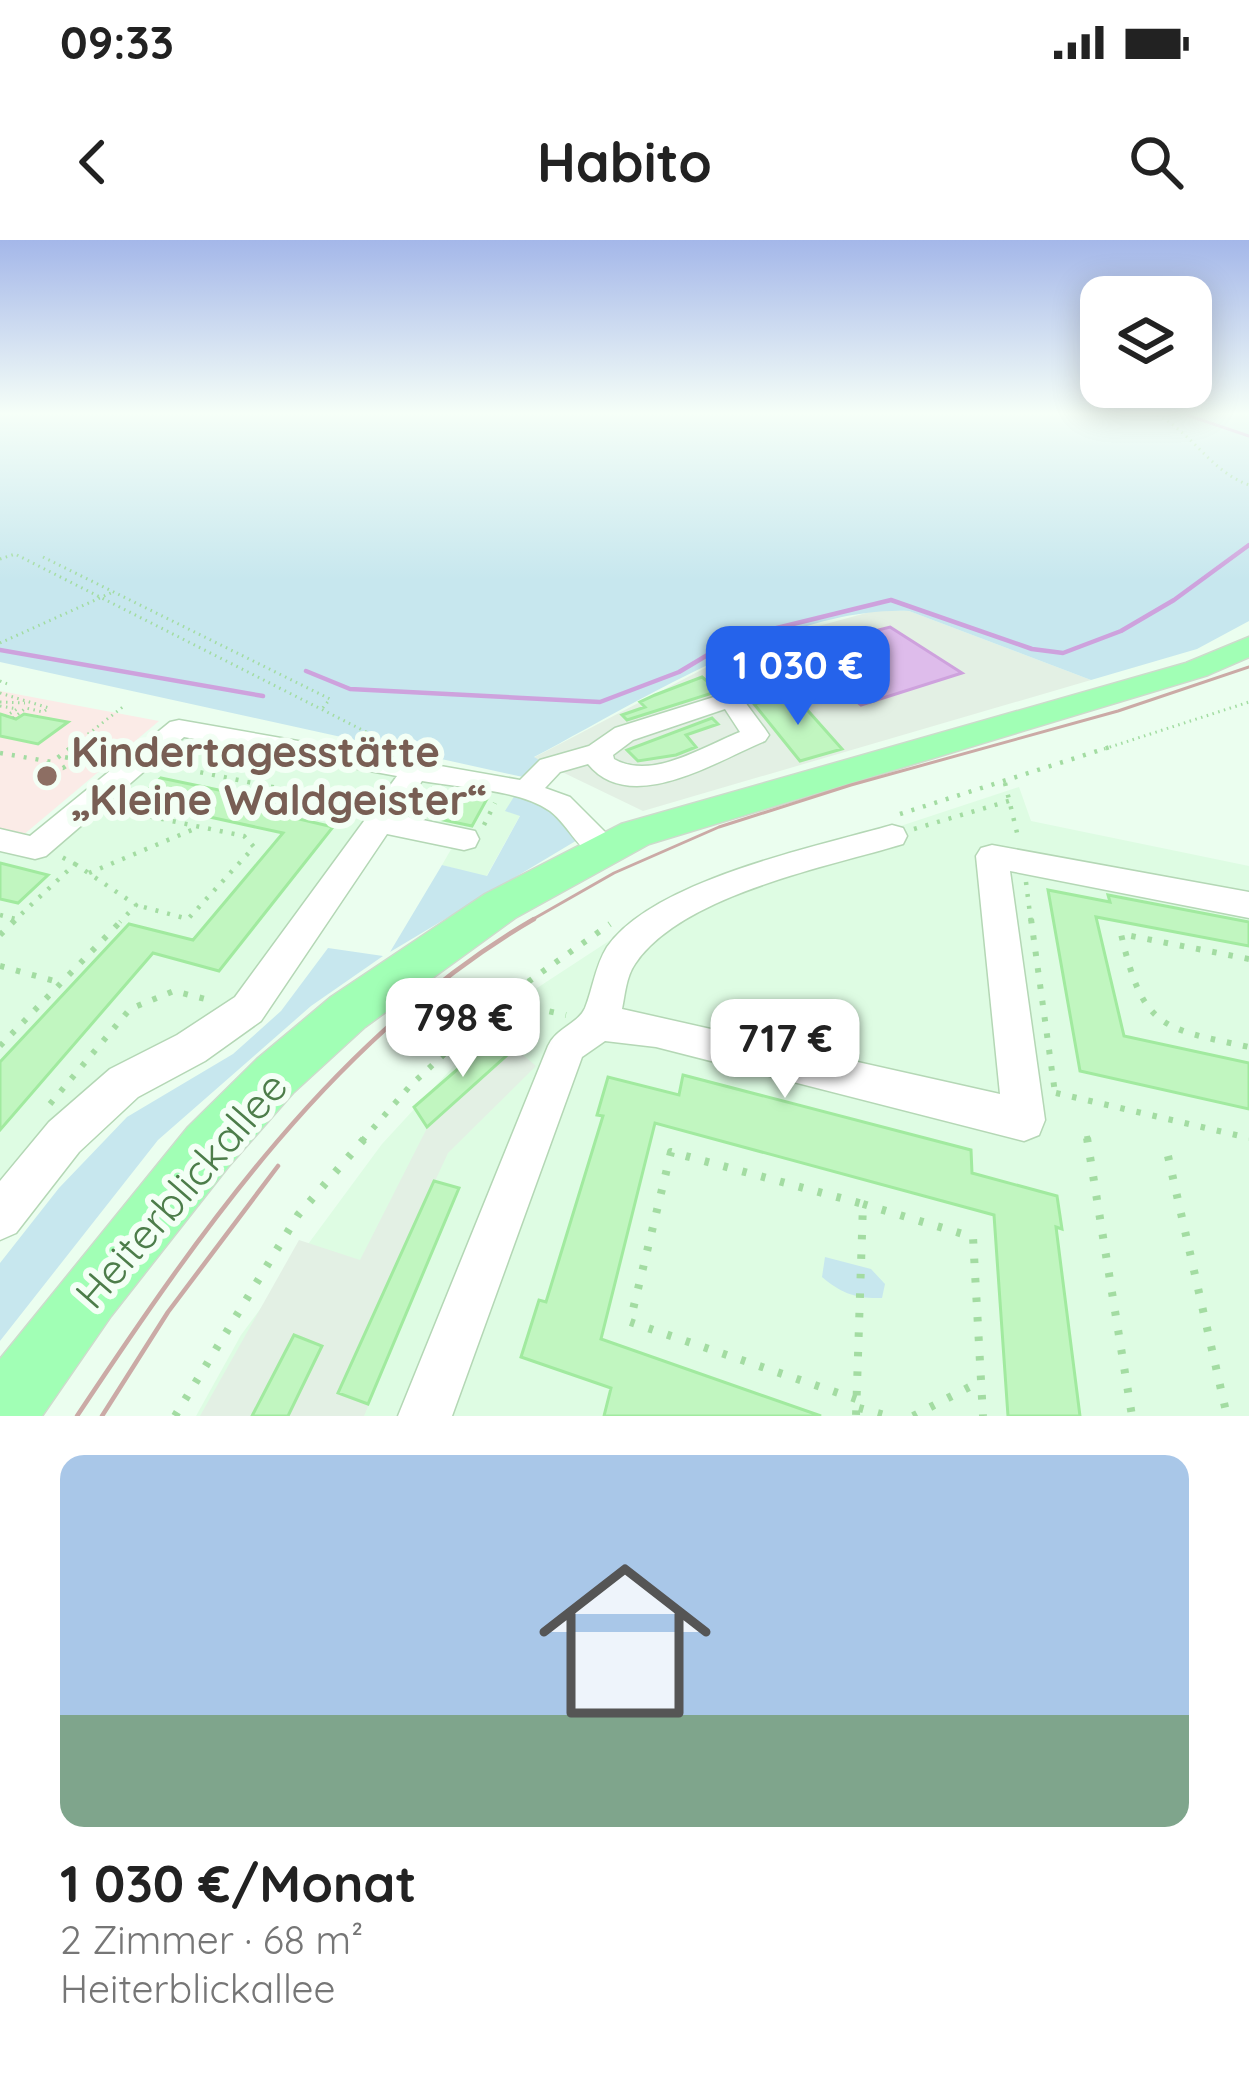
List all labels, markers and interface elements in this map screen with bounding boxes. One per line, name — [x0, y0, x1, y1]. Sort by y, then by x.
text: 09:33 — [60, 14, 174, 70]
text: Habito — [537, 128, 712, 196]
icon: back — [60, 129, 126, 195]
icon: search — [1123, 129, 1189, 195]
map controls — [1080, 276, 1212, 408]
button: layers — [1080, 276, 1212, 408]
pin: 1 030 € — [687, 626, 909, 728]
text: 1 030 € — [733, 640, 863, 689]
place label: Kindertagesstätte „Kleine Waldgeister“ — [71, 725, 487, 826]
marker: Kindertagesstätte „Kleine Waldgeister“ — [34, 763, 60, 789]
pin: 798 € — [379, 978, 547, 1080]
text: 798 € — [413, 992, 513, 1041]
pin: 717 € — [701, 999, 869, 1101]
text: 717 € — [738, 1013, 832, 1062]
street label: Heiterblickallee — [63, 1060, 298, 1319]
icon: home — [517, 1533, 733, 1749]
text: 1 030 €/Monat — [60, 1851, 416, 1915]
text: 2 Zimmer · 68 m² — [60, 1915, 363, 1964]
text: Heiterblickallee — [60, 1964, 336, 2013]

